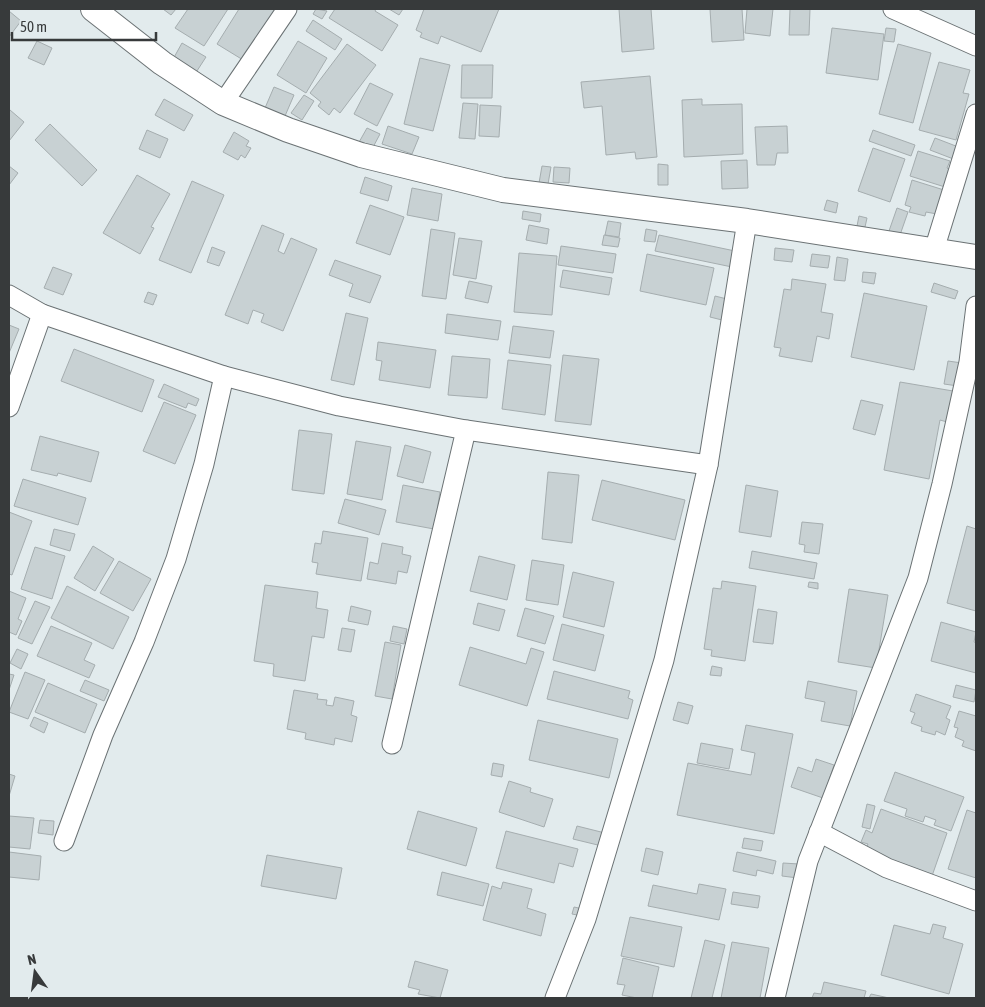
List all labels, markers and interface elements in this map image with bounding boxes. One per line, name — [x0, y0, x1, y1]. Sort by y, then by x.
scale bar — [12, 10, 156, 42]
text: 50 m — [20, 18, 47, 35]
north arrow — [10, 947, 60, 997]
text: N — [26, 951, 38, 968]

